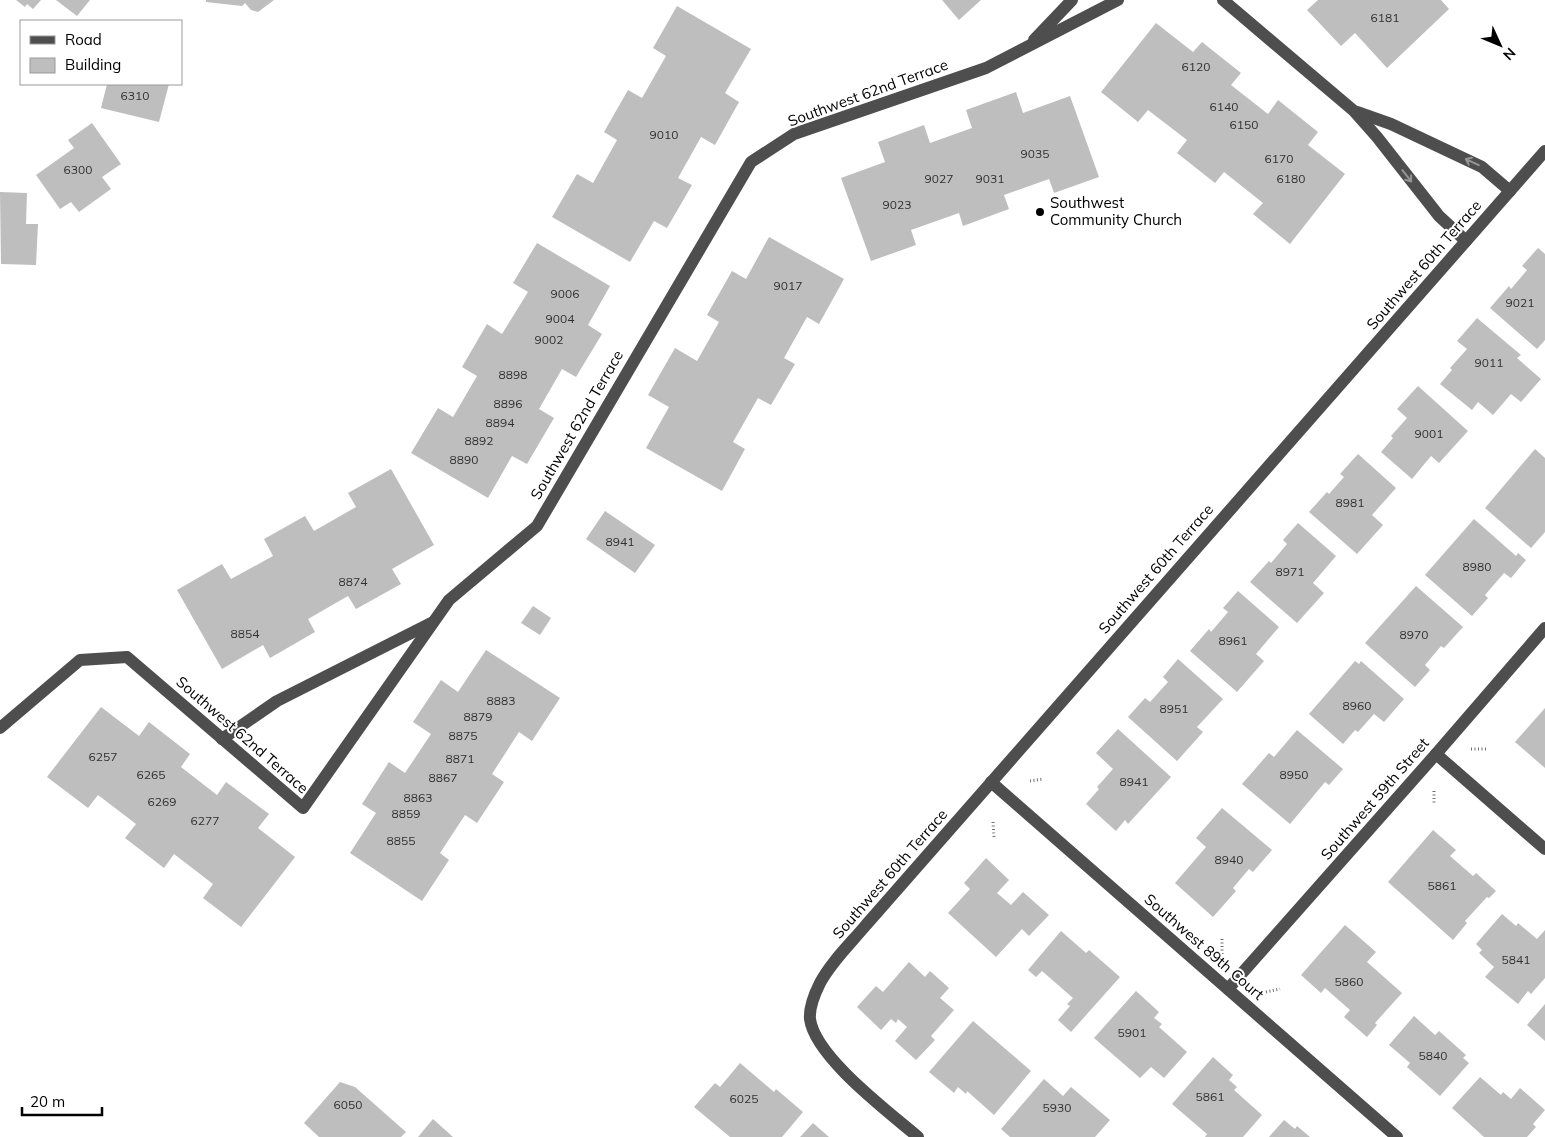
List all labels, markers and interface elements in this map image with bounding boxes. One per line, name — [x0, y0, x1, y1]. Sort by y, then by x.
house number: 6181 — [1371, 10, 1399, 25]
legend — [20, 20, 182, 85]
north arrow — [1475, 20, 1525, 70]
text: Road — [65, 30, 102, 49]
text: N — [1499, 44, 1519, 64]
text: Building — [65, 55, 121, 74]
street label: Southwest 62nd Terrace — [785, 55, 951, 130]
house number: 6120 — [1182, 59, 1210, 74]
house number: 6310 — [121, 88, 149, 103]
house number: 6140 — [1210, 99, 1238, 114]
house number: 6150 — [1230, 117, 1258, 132]
house number: 9010 — [650, 127, 678, 142]
house number: 9035 — [1021, 146, 1049, 161]
house number: 6170 — [1265, 151, 1293, 166]
one-way arrow — [1464, 156, 1479, 166]
house number: 6300 — [64, 162, 92, 177]
one-way arrow — [1402, 169, 1413, 182]
house number: 9027 — [925, 171, 953, 186]
house number: 9031 — [976, 171, 1004, 186]
house number: 6180 — [1277, 171, 1305, 186]
place label: Southwest Community Church — [1050, 193, 1182, 229]
street label: Southwest 60th Terrace — [1362, 196, 1485, 333]
house number: 9023 — [883, 197, 911, 212]
marker: Southwest Community Church — [1034, 206, 1046, 218]
house number: 9017 — [774, 278, 802, 293]
house number: 9006 — [551, 286, 579, 301]
house number: 9021 — [1506, 295, 1534, 310]
house number: 9004 — [546, 311, 574, 326]
house number: 9002 — [535, 332, 563, 347]
street label: Southwest 62nd Terrace — [526, 347, 627, 503]
house number: 9011 — [1475, 355, 1503, 370]
house number: 8898 — [499, 367, 527, 382]
house number: 8896 — [494, 396, 522, 411]
house number: 8894 — [486, 415, 514, 430]
house number: 9001 — [1415, 426, 1443, 441]
house number: 8892 — [465, 433, 493, 448]
house number: 8890 — [450, 452, 478, 467]
house number: 8981 — [1336, 495, 1364, 510]
street label: Southwest 60th Terrace — [1094, 500, 1217, 637]
house number: 8941 — [606, 534, 634, 549]
house number: 8980 — [1463, 559, 1491, 574]
house number: 8971 — [1276, 564, 1304, 579]
house number: 8874 — [339, 574, 367, 589]
house number: 8854 — [231, 626, 259, 641]
house number: 8970 — [1400, 627, 1428, 642]
house number: 8961 — [1219, 633, 1247, 648]
street label: Southwest 62nd Terrace — [172, 672, 312, 797]
house number: 8883 — [487, 693, 515, 708]
house number: 8960 — [1343, 698, 1371, 713]
house number: 8951 — [1160, 701, 1188, 716]
house number: 8879 — [464, 709, 492, 724]
house number: 8875 — [449, 728, 477, 743]
street label: Southwest 59th Street — [1316, 734, 1433, 864]
house number: 6257 — [89, 749, 117, 764]
house number: 8871 — [446, 751, 474, 766]
house number: 6265 — [137, 767, 165, 782]
house number: 8950 — [1280, 767, 1308, 782]
house number: 8867 — [429, 770, 457, 785]
house number: 8941 — [1120, 774, 1148, 789]
house number: 8863 — [404, 790, 432, 805]
house number: 6269 — [148, 794, 176, 809]
street label: Southwest 60th Terrace — [828, 805, 951, 942]
house number: 8859 — [392, 806, 420, 821]
house number: 6277 — [191, 813, 219, 828]
house number: 8855 — [387, 833, 415, 848]
house number: 8940 — [1215, 852, 1243, 867]
house number: 5861 — [1428, 878, 1456, 893]
street label: Southwest 89th Court — [1141, 890, 1268, 1004]
house number: 5841 — [1502, 952, 1530, 967]
house number: 5860 — [1335, 974, 1363, 989]
house number: 5901 — [1118, 1025, 1146, 1040]
house number: 5840 — [1419, 1048, 1447, 1063]
scale bar — [22, 1084, 102, 1116]
house number: 5861 — [1196, 1089, 1224, 1104]
house number: 6025 — [730, 1091, 758, 1106]
text: 20 m — [30, 1092, 65, 1111]
house number: 6050 — [334, 1097, 362, 1112]
house number: 5930 — [1043, 1100, 1071, 1115]

